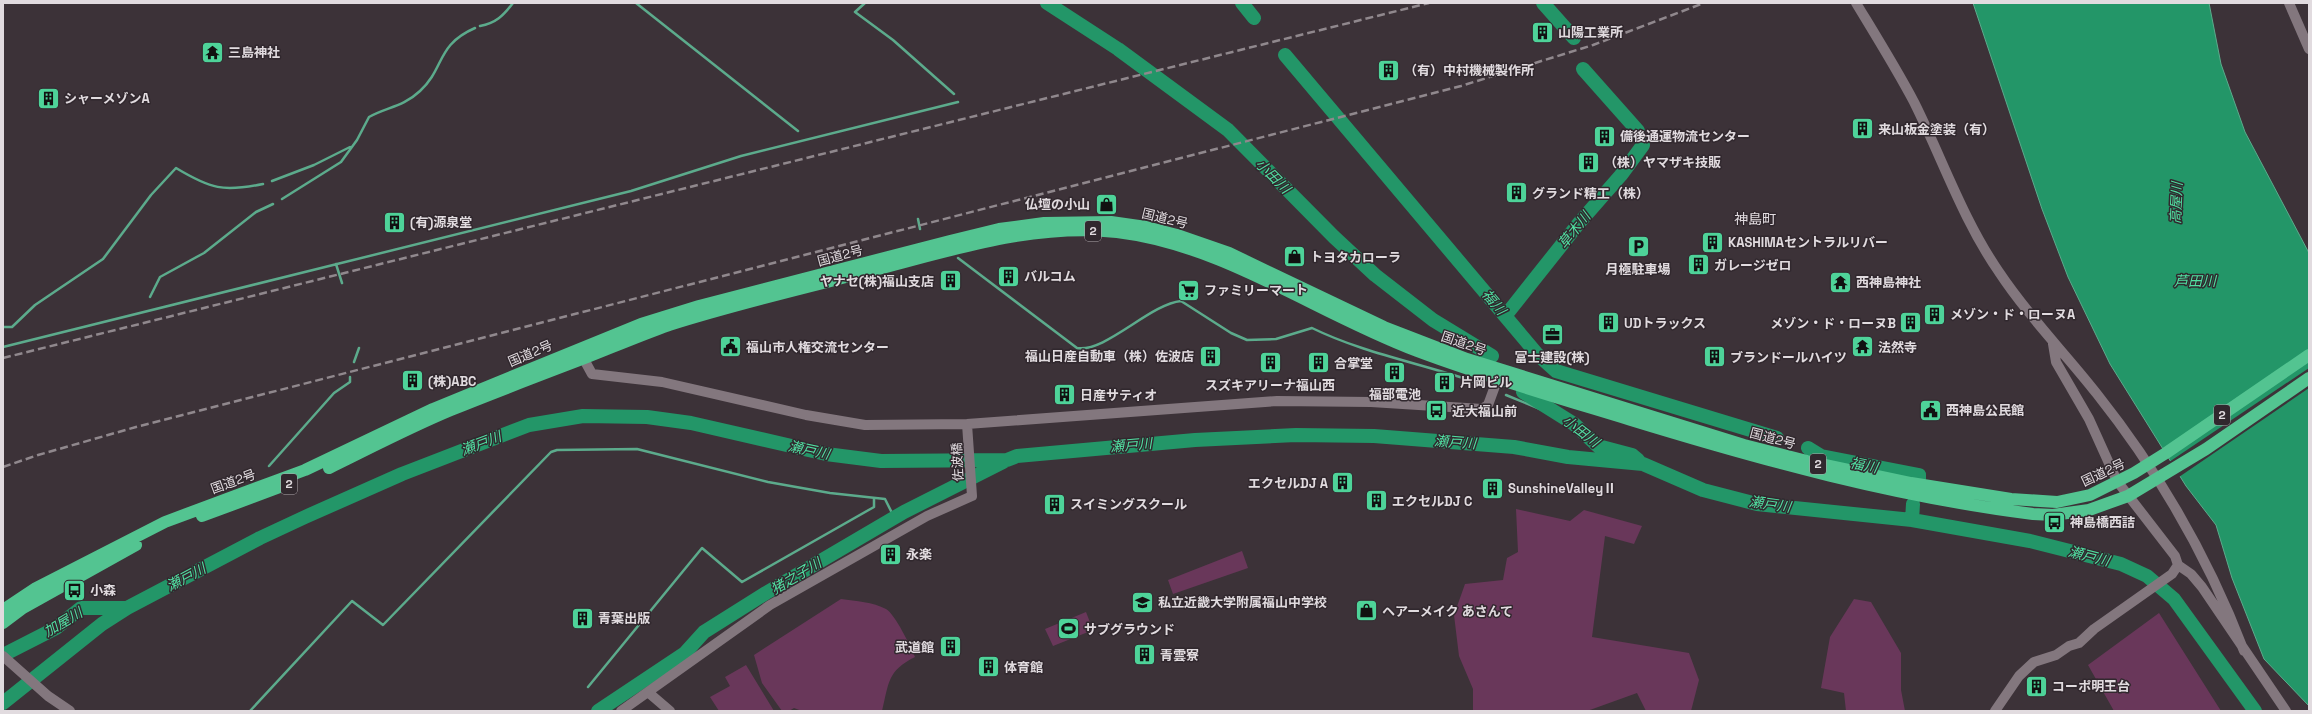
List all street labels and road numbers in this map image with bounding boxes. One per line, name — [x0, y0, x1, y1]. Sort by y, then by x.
street label: 国道2号 — [1140, 205, 1190, 232]
road number: 2 — [1085, 221, 1101, 241]
street label: 国道2号 — [815, 241, 865, 270]
street label: 国道2号 — [1439, 328, 1489, 359]
street label: 国道2号 — [505, 336, 555, 370]
road number: 2 — [2214, 405, 2230, 425]
street label: 国道2号 — [1748, 424, 1798, 453]
street label: 佐波橋 — [948, 442, 967, 482]
road number: 2 — [1810, 454, 1826, 474]
street label: 国道2号 — [2078, 455, 2128, 490]
street label: 国道2号 — [208, 465, 258, 497]
road number: 2 — [281, 474, 297, 494]

